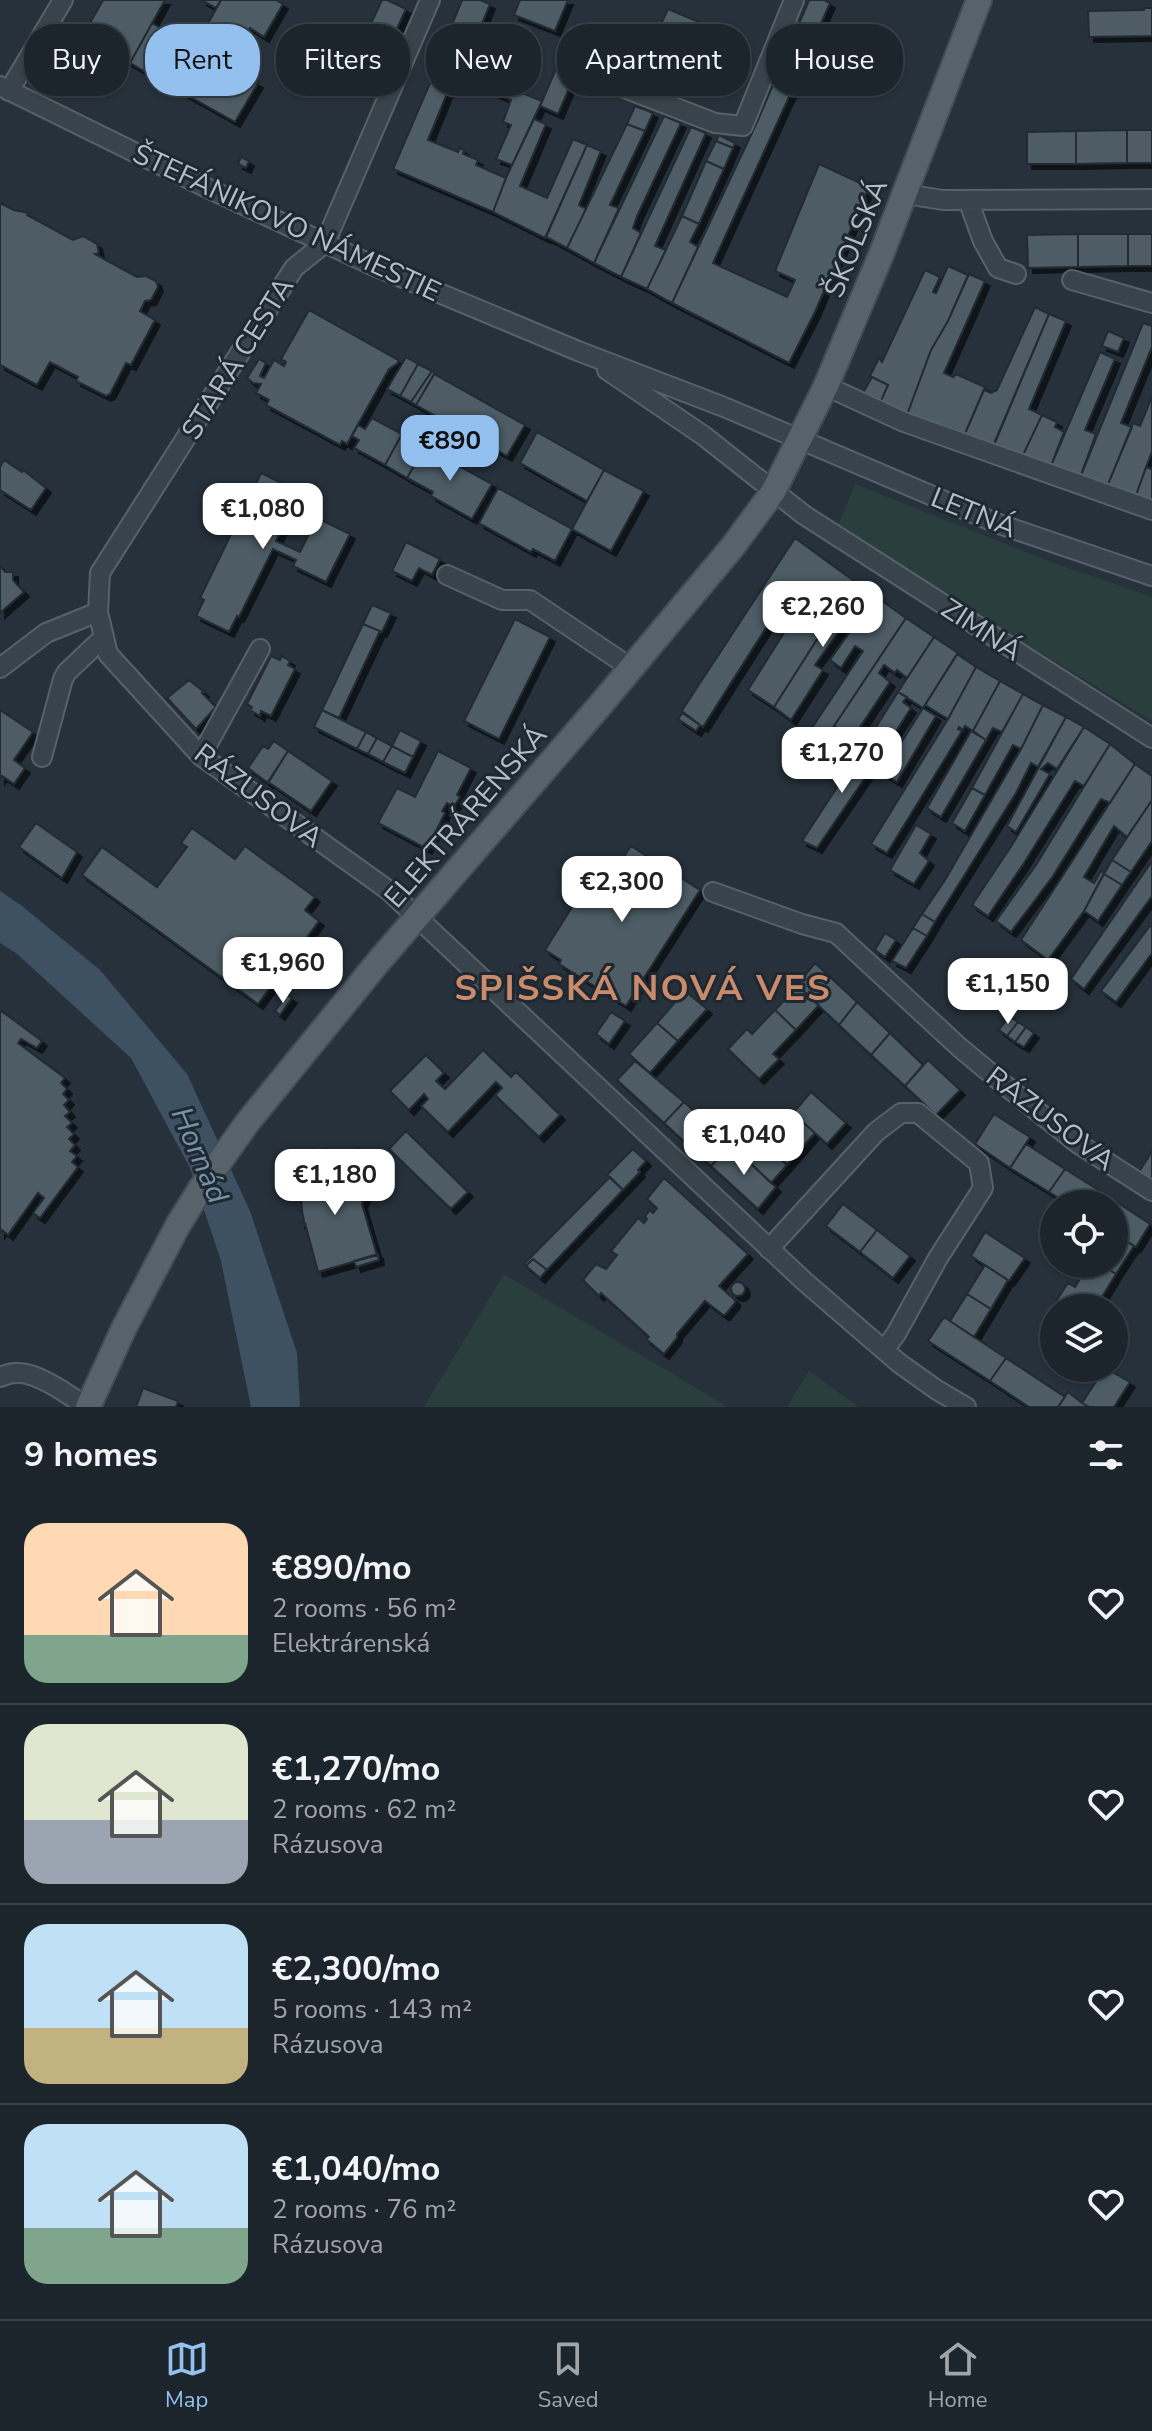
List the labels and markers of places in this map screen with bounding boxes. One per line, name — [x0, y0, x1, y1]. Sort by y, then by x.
pin: €890 — [403, 415, 497, 483]
pin: €1,080 — [198, 483, 328, 551]
pin: €2,260 — [758, 581, 888, 649]
pin: €1,270 — [777, 727, 907, 795]
pin: €2,300 — [557, 856, 687, 924]
pin: €1,960 — [218, 937, 348, 1005]
pin: €1,150 — [943, 958, 1073, 1026]
pin: €1,040 — [679, 1109, 809, 1177]
pin: €1,180 — [270, 1149, 400, 1217]

